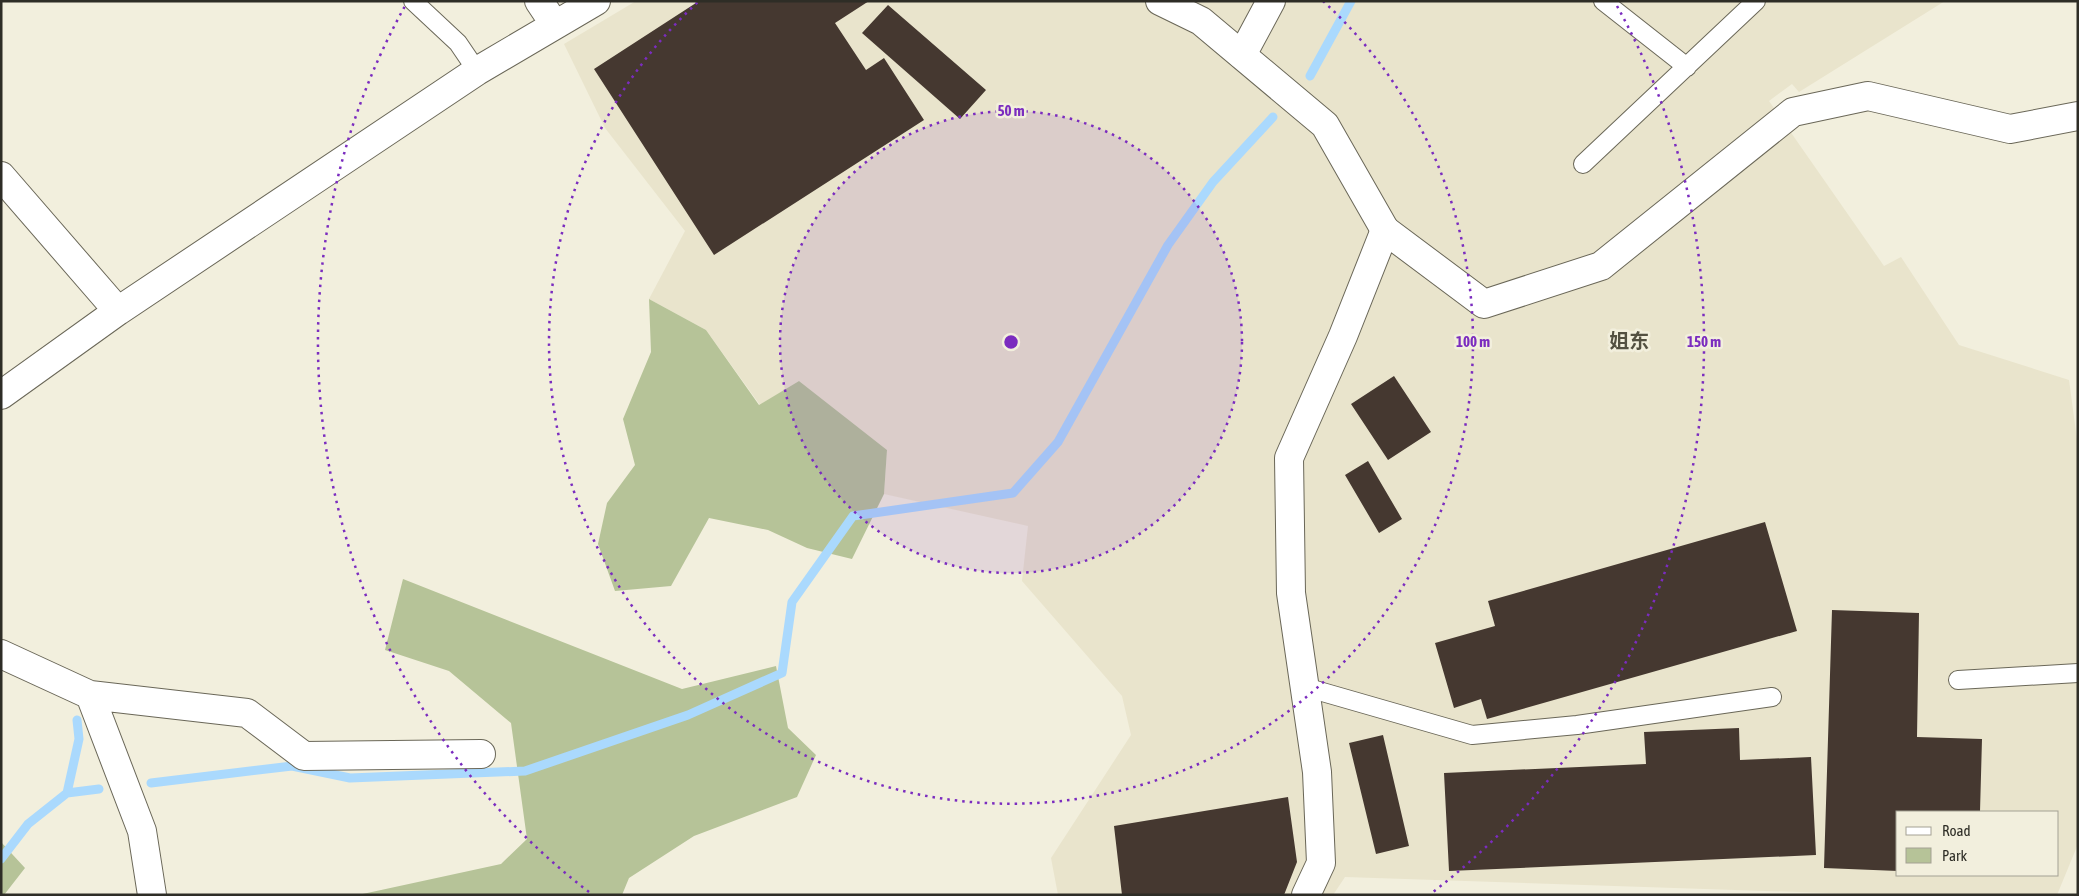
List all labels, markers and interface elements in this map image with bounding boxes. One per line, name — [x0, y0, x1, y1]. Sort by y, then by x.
text: 50 m — [998, 102, 1025, 119]
district label: 姐东 — [1609, 329, 1649, 352]
centre of rings — [1002, 333, 1020, 351]
text: 100 m — [1456, 333, 1490, 350]
text: 150 m — [1687, 333, 1721, 350]
legend — [1896, 811, 2059, 876]
text: Road — [1942, 822, 1971, 839]
text: Park — [1942, 847, 1967, 864]

